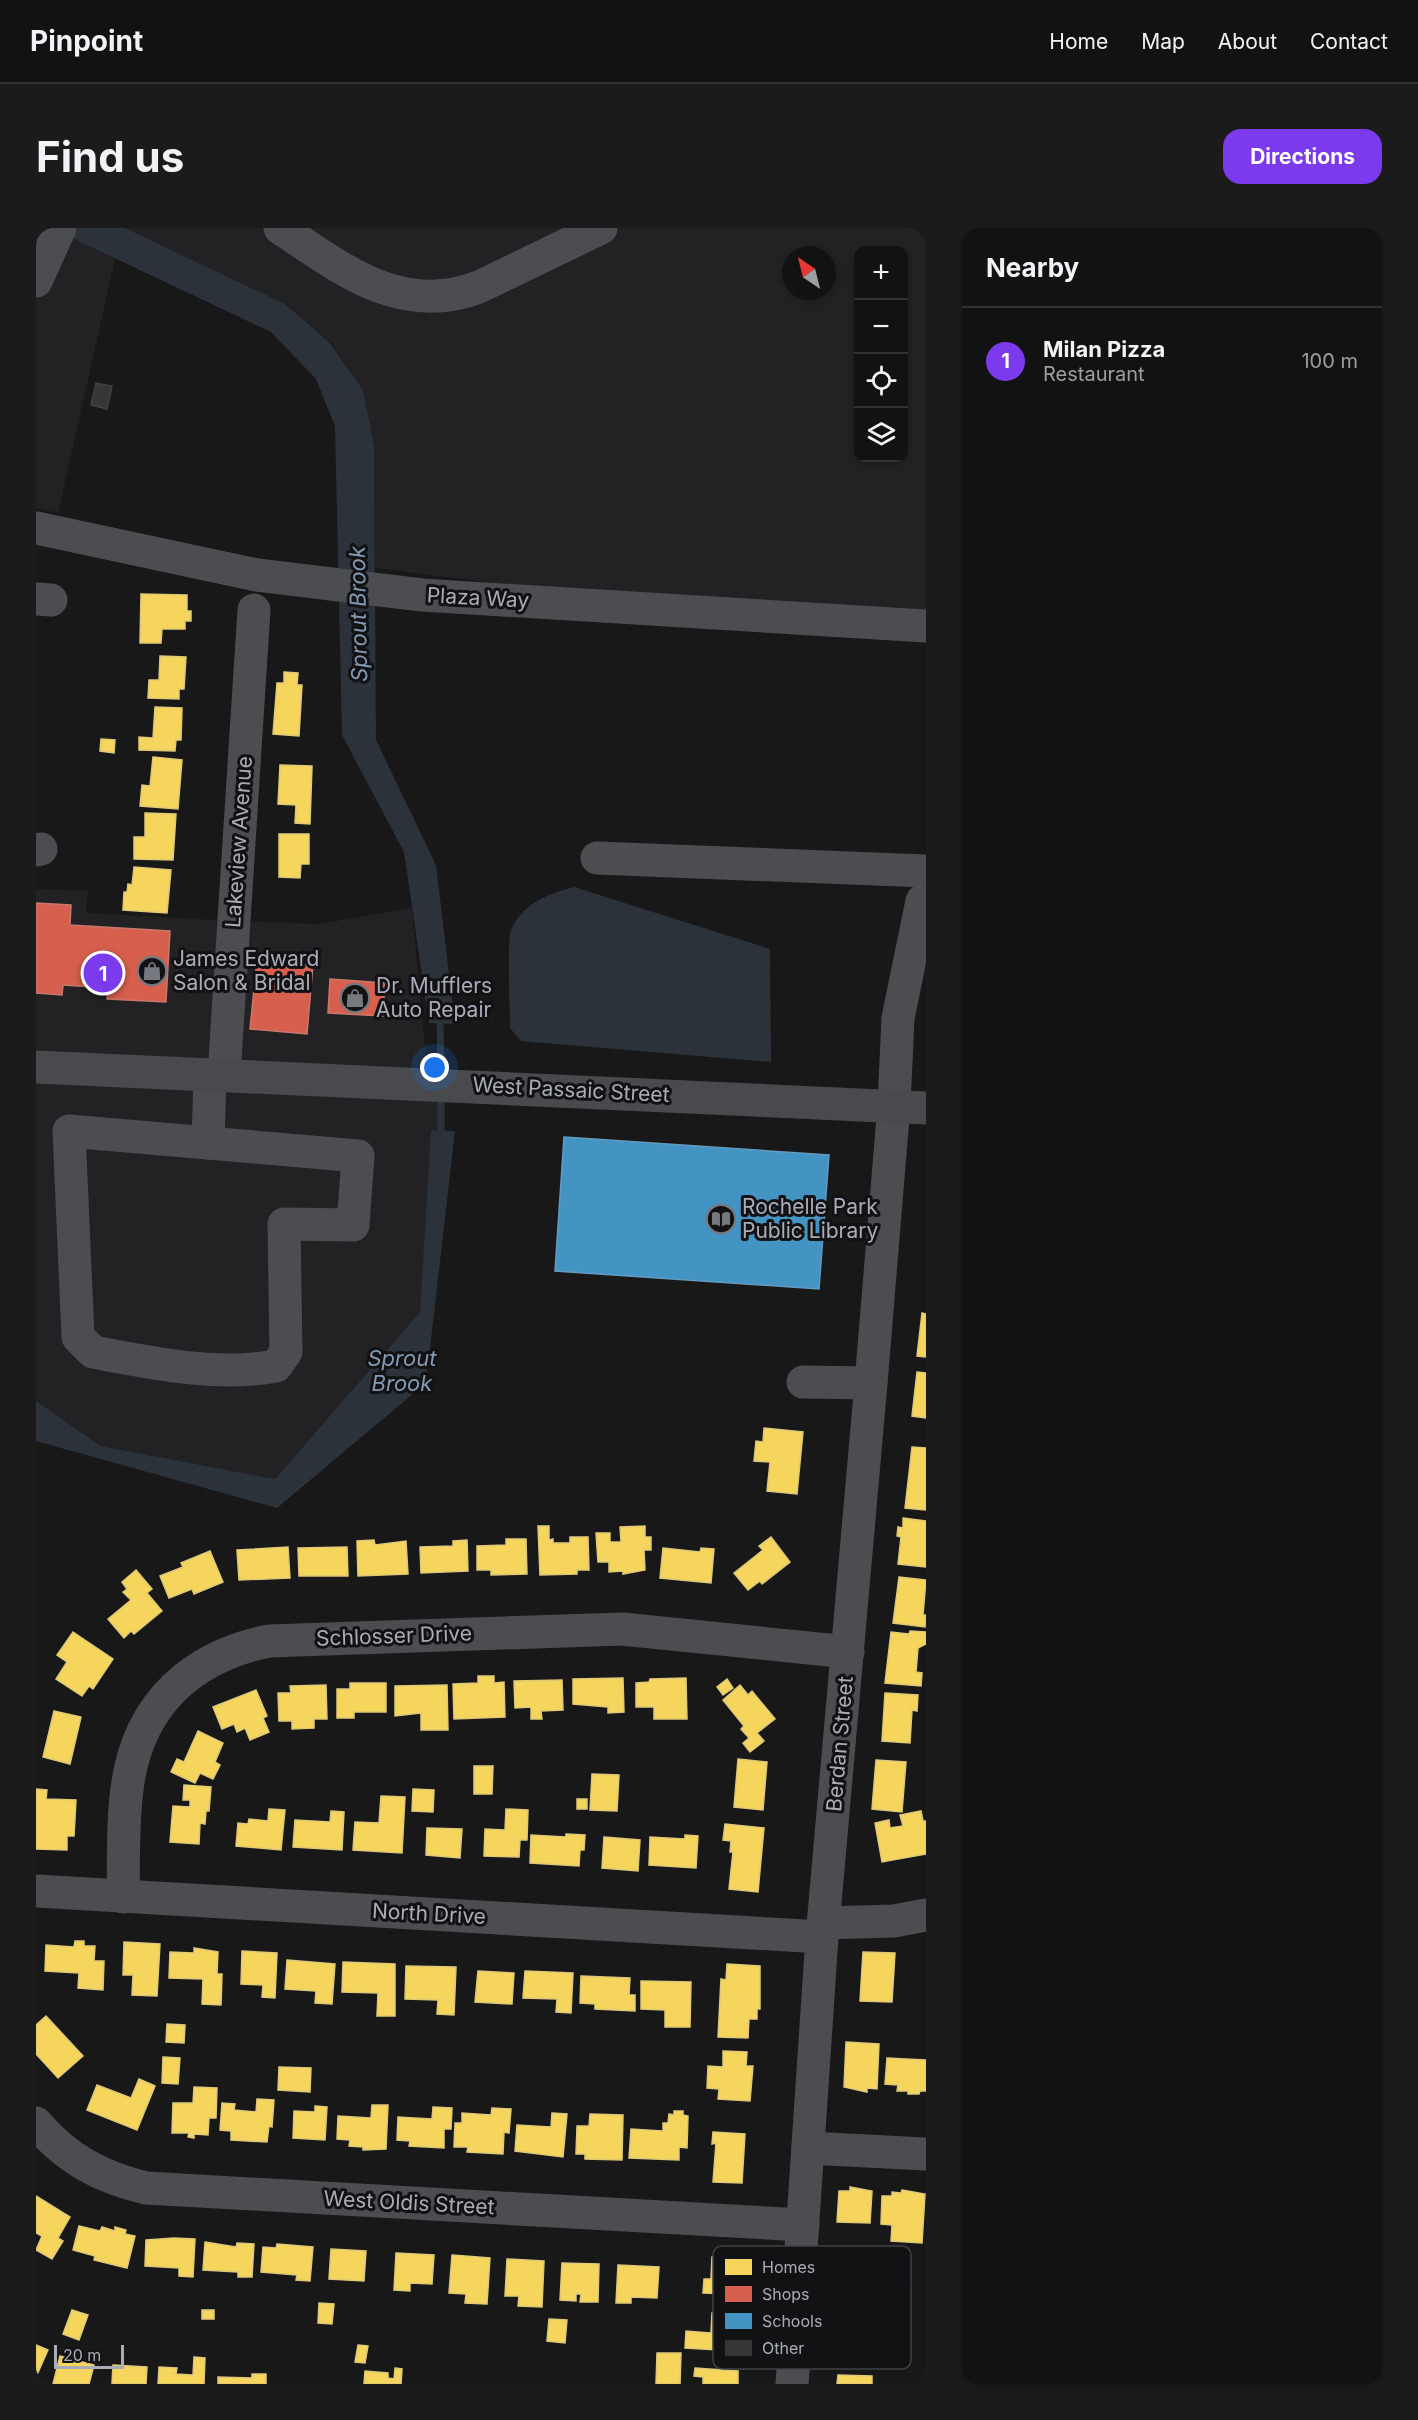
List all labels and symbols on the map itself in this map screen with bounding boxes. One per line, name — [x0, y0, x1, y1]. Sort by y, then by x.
north arrow — [782, 246, 836, 300]
water label: Sprout Brook — [344, 545, 372, 682]
street label: Plaza Way — [426, 582, 530, 613]
street label: Lakeview Avenue — [220, 755, 257, 929]
place label: James Edward Salon & Bridal — [173, 946, 319, 995]
pin: 1 — [84, 950, 122, 996]
shop icon: James Edward Salon & Bridal — [136, 955, 168, 987]
place label: Dr. Mufflers Auto Repair — [376, 973, 492, 1022]
shop icon: Dr. Mufflers Auto Repair — [339, 982, 371, 1014]
your location — [420, 1053, 449, 1082]
street label: West Passaic Street — [472, 1072, 670, 1107]
place label: Rochelle Park Public Library — [742, 1194, 879, 1243]
library icon: Rochelle Park Public Library — [705, 1203, 737, 1235]
water label: Sprout Brook — [368, 1345, 437, 1396]
street label: Schlosser Drive — [316, 1620, 472, 1651]
street label: Berdan Street — [821, 1675, 858, 1813]
street label: North Drive — [371, 1898, 487, 1929]
street label: West Oldis Street — [323, 2186, 495, 2219]
legend — [713, 2246, 911, 2369]
text: Homes — [762, 2257, 815, 2277]
text: Shops — [762, 2284, 810, 2304]
text: Schools — [762, 2311, 822, 2331]
text: Other — [762, 2338, 804, 2358]
scale bar — [54, 2342, 124, 2370]

